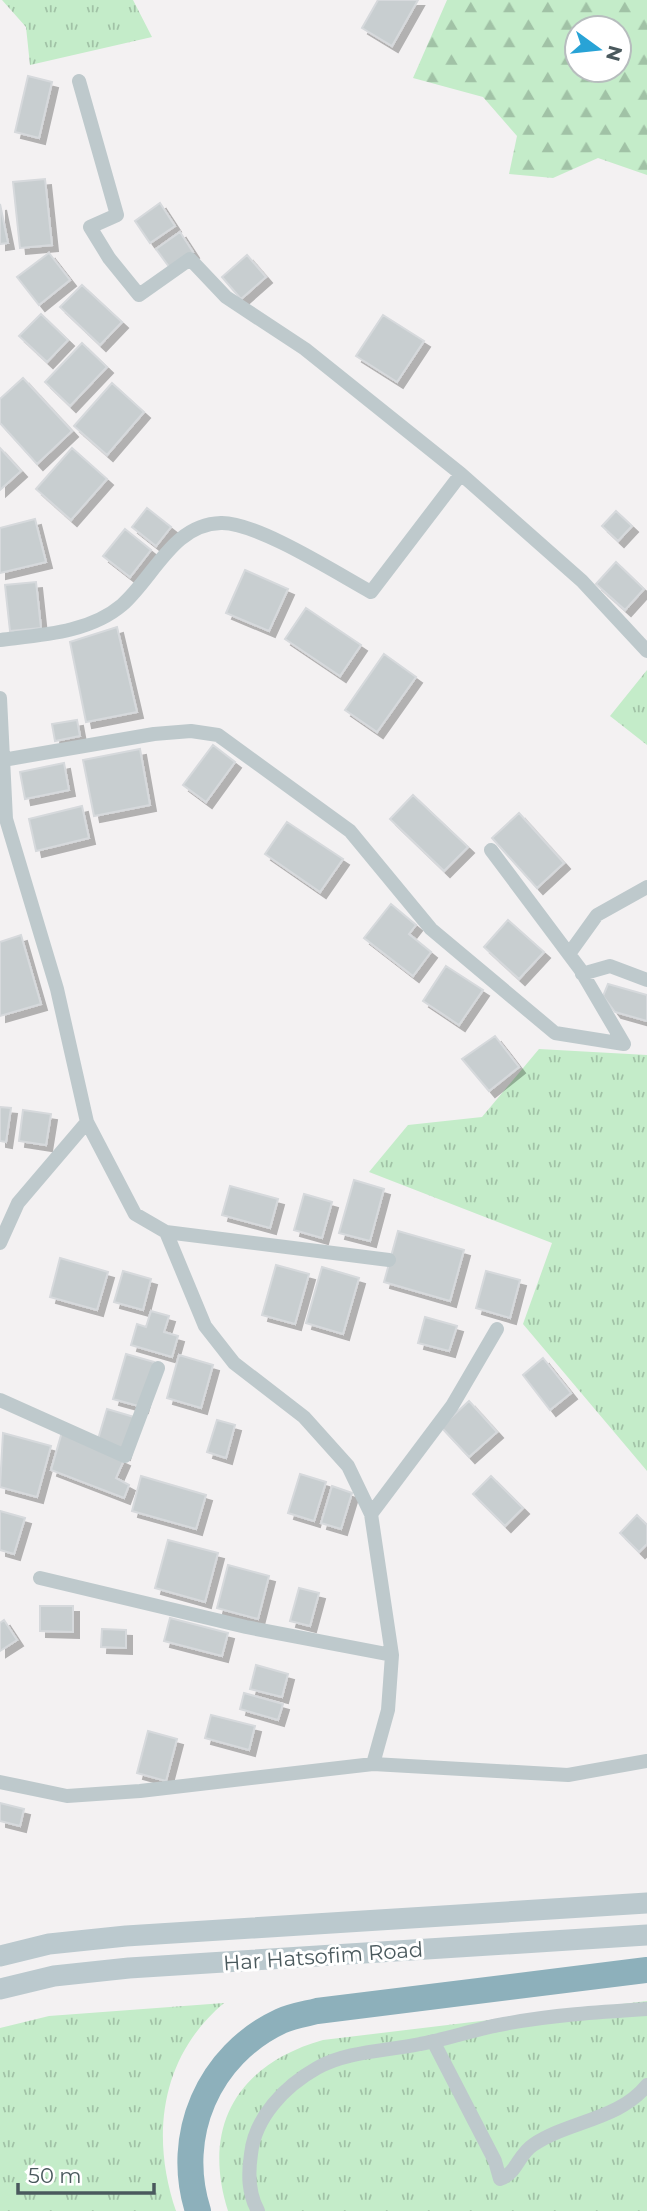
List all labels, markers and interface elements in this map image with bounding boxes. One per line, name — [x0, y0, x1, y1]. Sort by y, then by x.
north arrow — [563, 14, 633, 84]
text: N — [601, 43, 627, 64]
street label: Har Hatsofim Road — [222, 1937, 424, 1975]
scale bar — [18, 2152, 154, 2196]
text: 50 m — [28, 2163, 82, 2188]

